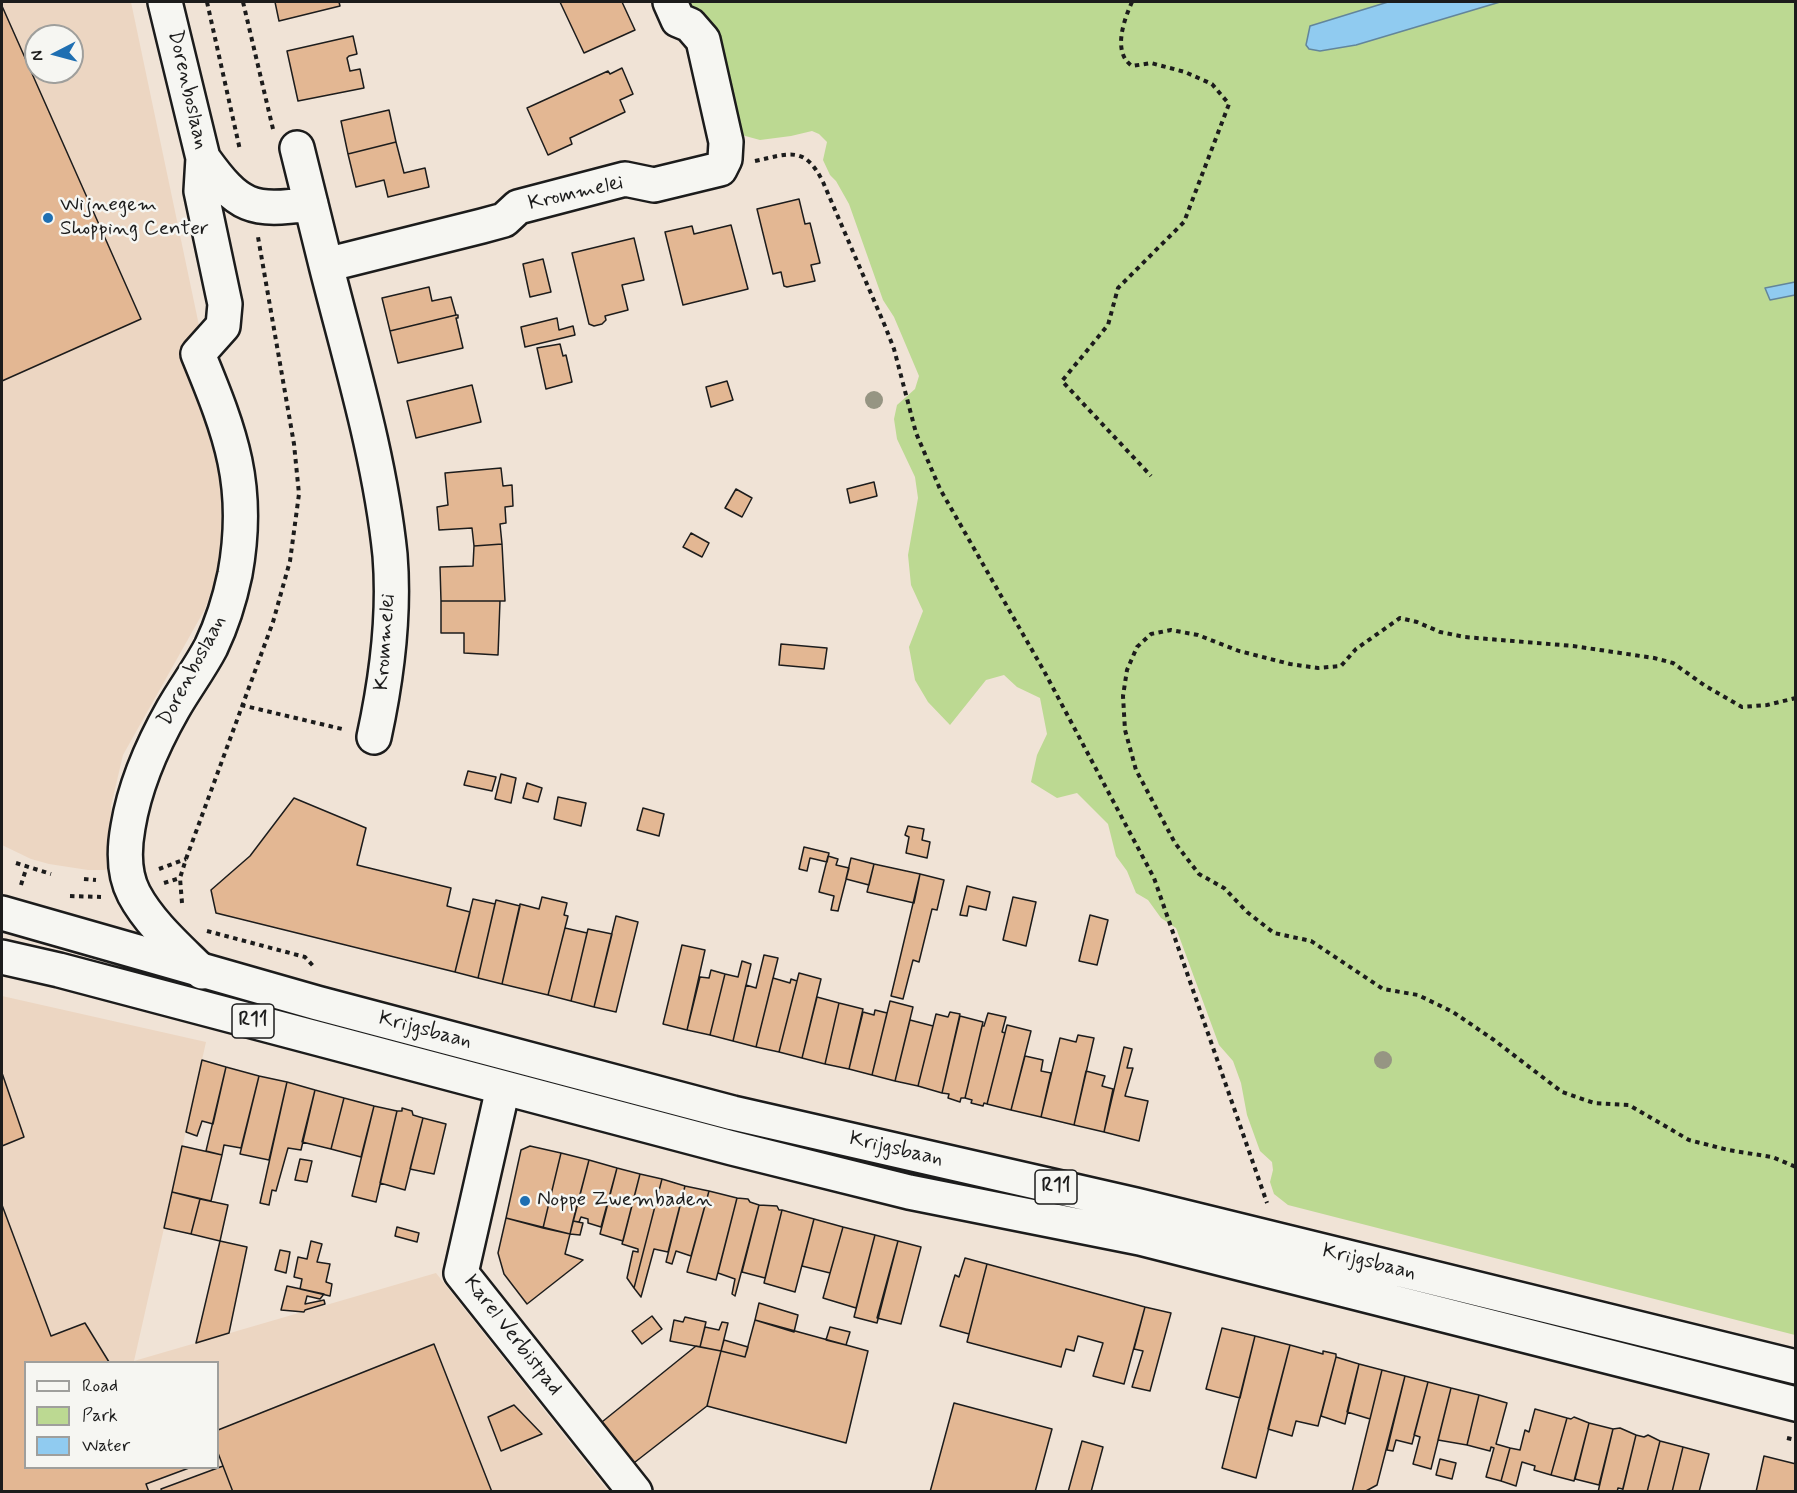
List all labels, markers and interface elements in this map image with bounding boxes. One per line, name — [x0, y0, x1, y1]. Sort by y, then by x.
north arrow — [24, 24, 84, 84]
street label: Dorenboslaan — [161, 28, 213, 152]
text: N — [27, 49, 49, 62]
street label: Krommelei — [526, 171, 626, 217]
place label: Wijnegem Shopping Center — [60, 193, 209, 243]
marker: Wijnegem Shopping Center — [41, 211, 55, 225]
street label: Krommelei — [370, 593, 402, 691]
street label: Dorenboslaan — [153, 611, 233, 731]
road number: R11 — [232, 1004, 274, 1038]
street label: Krijgsbaan — [376, 1006, 474, 1056]
street label: Krijgsbaan — [847, 1127, 945, 1173]
road number: R11 — [1035, 1170, 1077, 1204]
place label: Noppe Zwembaden — [537, 1188, 712, 1214]
marker: Noppe Zwembaden — [518, 1194, 532, 1208]
street label: Krijgsbaan — [1320, 1239, 1418, 1287]
street label: Karel Verbistpad — [457, 1271, 567, 1401]
legend — [24, 1361, 219, 1469]
text: Road — [82, 1374, 118, 1398]
text: Park — [82, 1404, 118, 1428]
text: Water — [82, 1434, 130, 1458]

